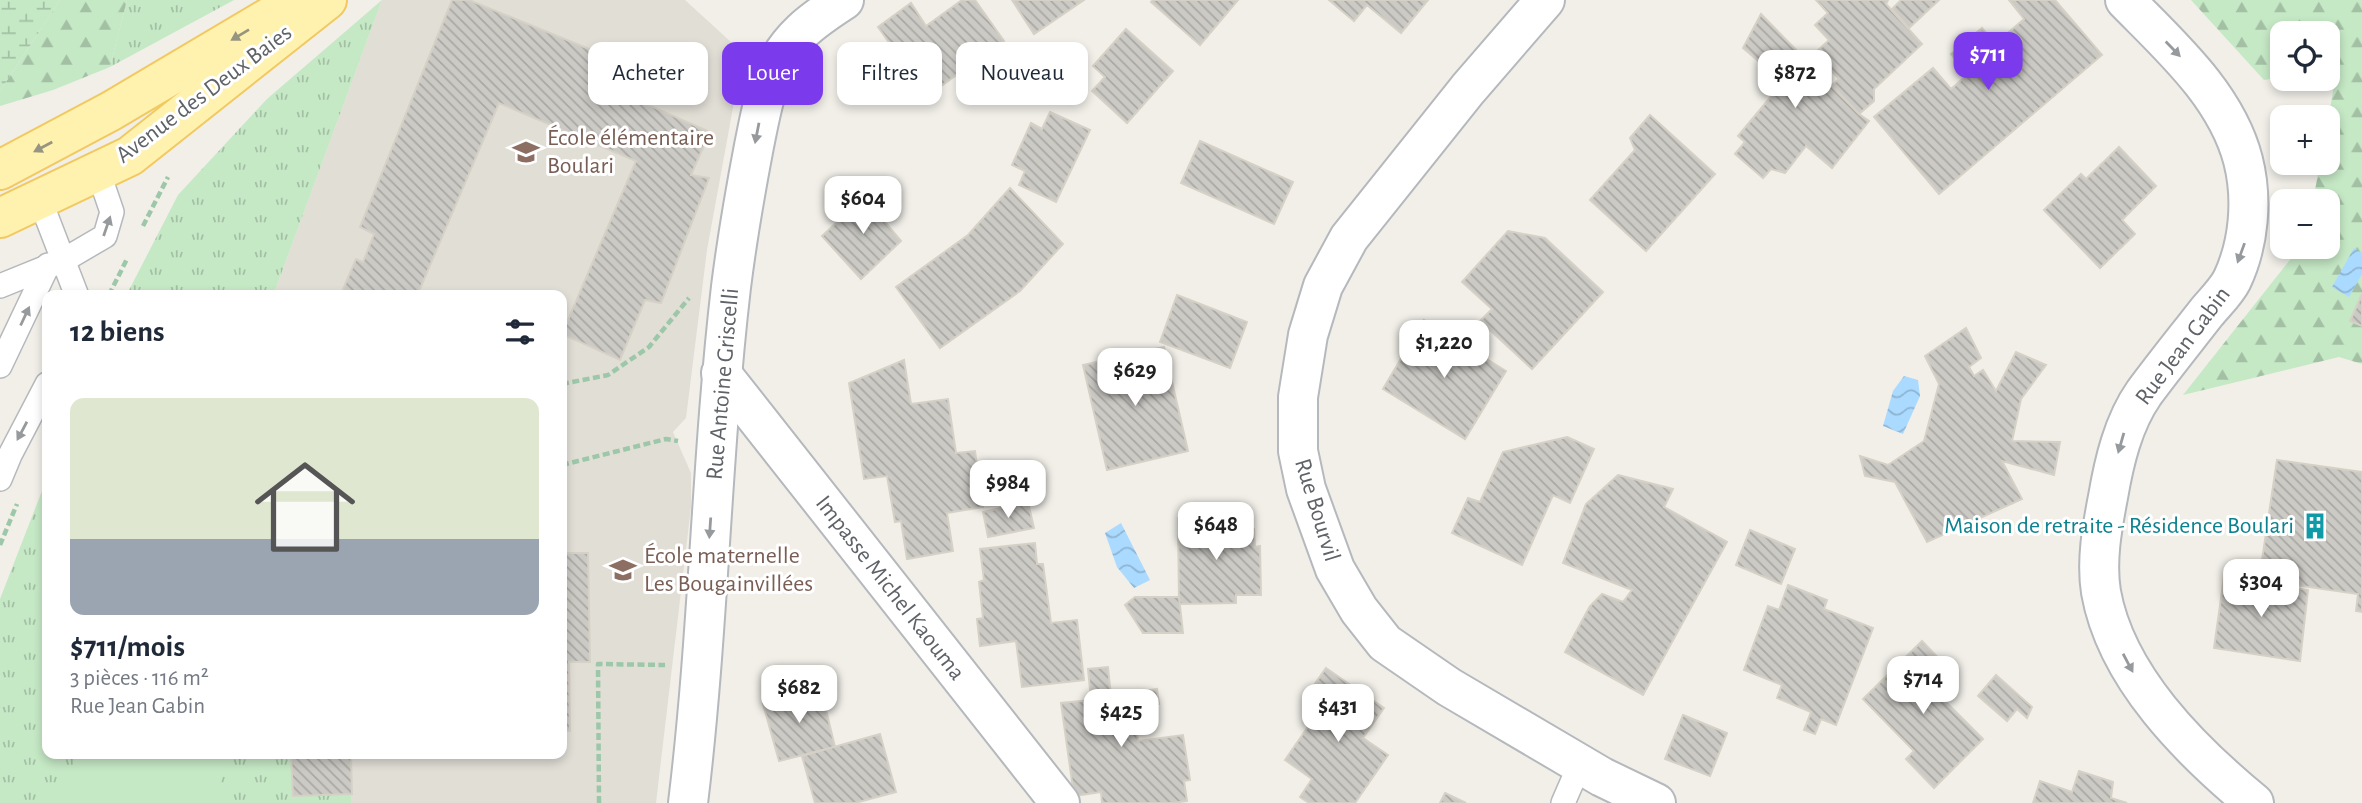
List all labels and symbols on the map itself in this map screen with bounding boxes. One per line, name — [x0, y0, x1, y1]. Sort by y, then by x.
street label: Avenue des Deux Baies — [112, 20, 296, 168]
one-way arrow — [231, 28, 250, 41]
pin: $711 — [1947, 32, 2029, 92]
one-way arrow — [2164, 40, 2181, 57]
pin: $872 — [1754, 50, 1836, 110]
one-way arrow — [751, 122, 762, 144]
place label: École élémentaire Boulari — [547, 124, 714, 178]
school or university icon: École élémentaire Boulari — [511, 137, 541, 167]
one-way arrow — [32, 141, 52, 153]
pin: $604 — [822, 176, 904, 236]
one-way arrow — [102, 215, 113, 236]
one-way arrow — [2236, 243, 2247, 264]
street label: Rue Jean Gabin — [2131, 282, 2235, 410]
street label: Rue Antoine Griscelli — [703, 287, 743, 481]
one-way arrow — [19, 306, 31, 326]
pin: $1,220 — [1387, 320, 1501, 380]
pin: $629 — [1094, 348, 1176, 408]
one-way arrow — [17, 421, 28, 441]
one-way arrow — [2115, 433, 2125, 454]
street label: Rue Bourvil — [1290, 456, 1344, 564]
pin: $984 — [967, 461, 1049, 520]
street label: Impasse Michel Kaouma — [811, 491, 969, 685]
pin: $648 — [1175, 503, 1257, 562]
building icon: Maison de retraite - Résidence Boulari — [2300, 511, 2330, 541]
place label: Maison de retraite - Résidence Boulari — [1944, 514, 2294, 538]
one-way arrow — [704, 518, 715, 540]
place label: École maternelle Les Bougainvillées — [644, 542, 813, 596]
school or university icon: École maternelle Les Bougainvillées — [608, 555, 638, 585]
pin: $304 — [2220, 560, 2302, 619]
one-way arrow — [2122, 654, 2134, 674]
pin: $714 — [1882, 656, 1964, 716]
pin: $682 — [758, 666, 840, 725]
pin: $431 — [1297, 684, 1379, 744]
pin: $425 — [1080, 690, 1162, 749]

